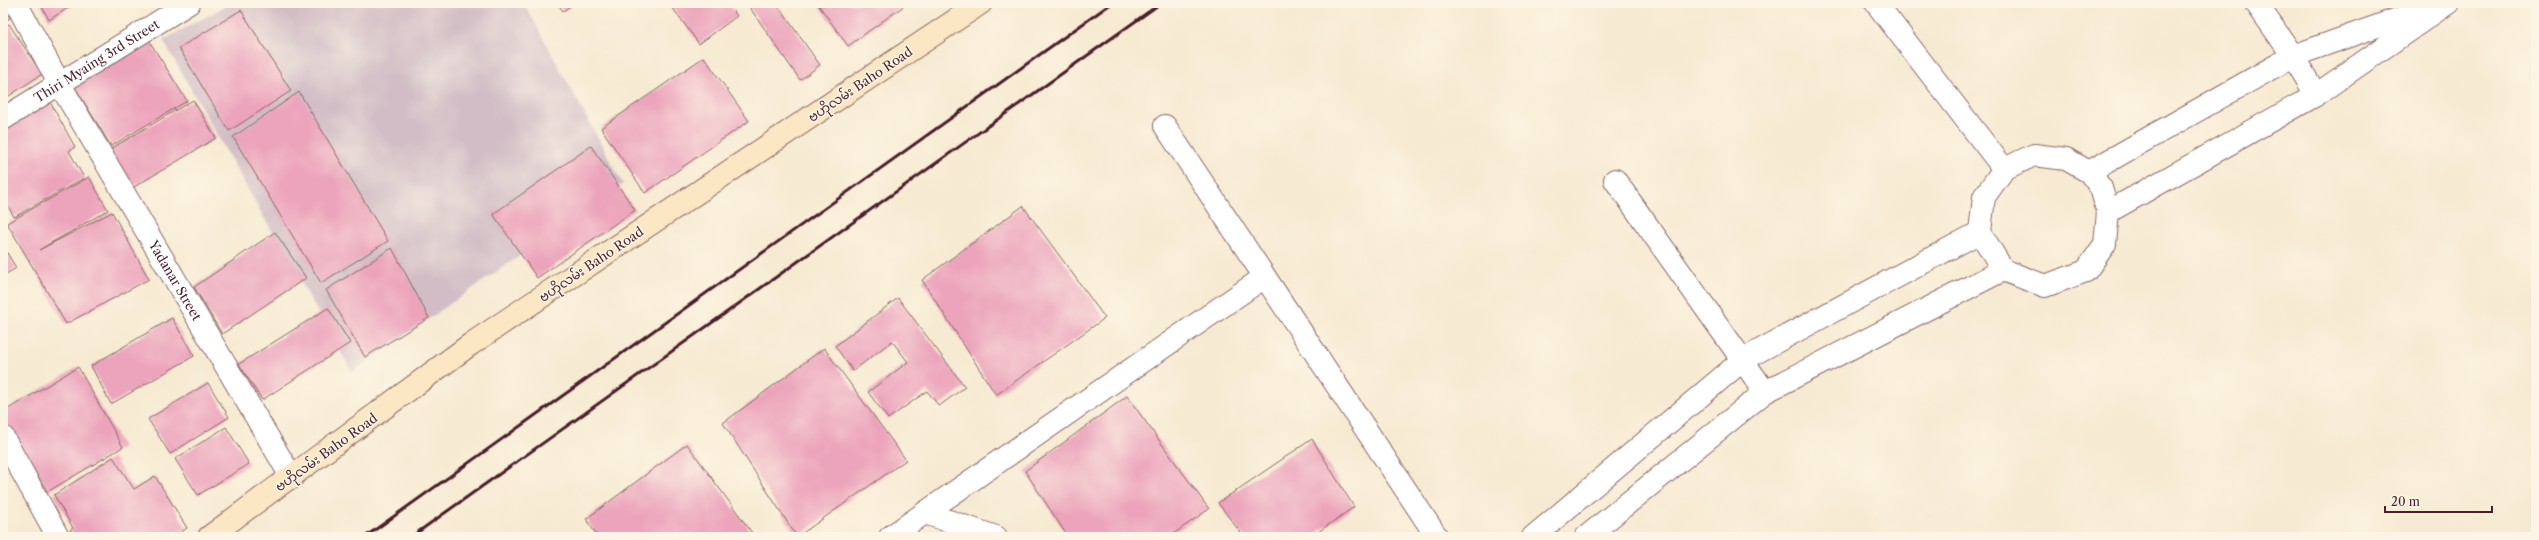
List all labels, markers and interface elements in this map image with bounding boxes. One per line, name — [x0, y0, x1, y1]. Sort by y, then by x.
street label: Thiri Myaing 3rd Street — [31, 16, 162, 106]
street label: ဗဟိုလမ်း Baho Road — [805, 43, 917, 127]
street label: ဗဟိုလမ်း Baho Road — [536, 223, 648, 307]
street label: Yadanar Street — [145, 237, 205, 324]
street label: ဗဟိုလမ်း Baho Road — [272, 409, 382, 497]
scale bar — [2385, 488, 2492, 514]
text: 20 m — [2391, 494, 2420, 509]

